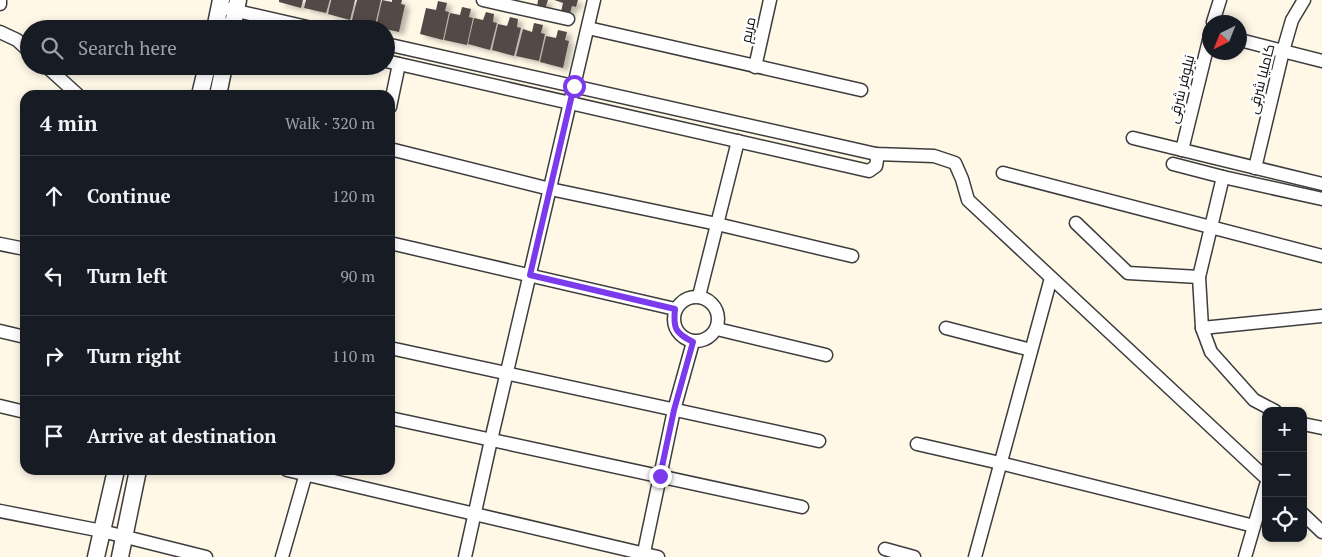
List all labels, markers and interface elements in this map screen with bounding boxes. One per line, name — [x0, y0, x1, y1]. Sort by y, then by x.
street label: مریم — [735, 15, 761, 45]
north arrow — [1202, 15, 1247, 60]
search box — [20, 20, 395, 75]
icon: search — [38, 34, 66, 62]
text: Search here — [78, 35, 177, 60]
street label: کاملیا شرقی — [1243, 42, 1278, 116]
street label: نیلوفر شرقی — [1163, 53, 1198, 125]
route start — [563, 75, 586, 98]
text: 4 min — [40, 109, 97, 137]
text: Walk · 320 m — [285, 112, 375, 134]
icon: ahead — [40, 182, 68, 210]
text: Continue — [87, 183, 171, 208]
text: 120 m — [332, 185, 375, 207]
icon: left — [40, 262, 68, 290]
text: Turn left — [87, 263, 168, 288]
text: 90 m — [340, 265, 375, 287]
icon: right — [40, 342, 68, 370]
text: Turn right — [87, 343, 181, 368]
text: 110 m — [332, 345, 375, 367]
map controls — [1262, 407, 1307, 542]
button: + — [1262, 407, 1307, 452]
icon: arrive — [40, 422, 68, 450]
text: Arrive at destination — [87, 423, 276, 448]
button: − — [1262, 452, 1307, 497]
route end — [649, 465, 672, 488]
button: locate — [1262, 497, 1307, 542]

